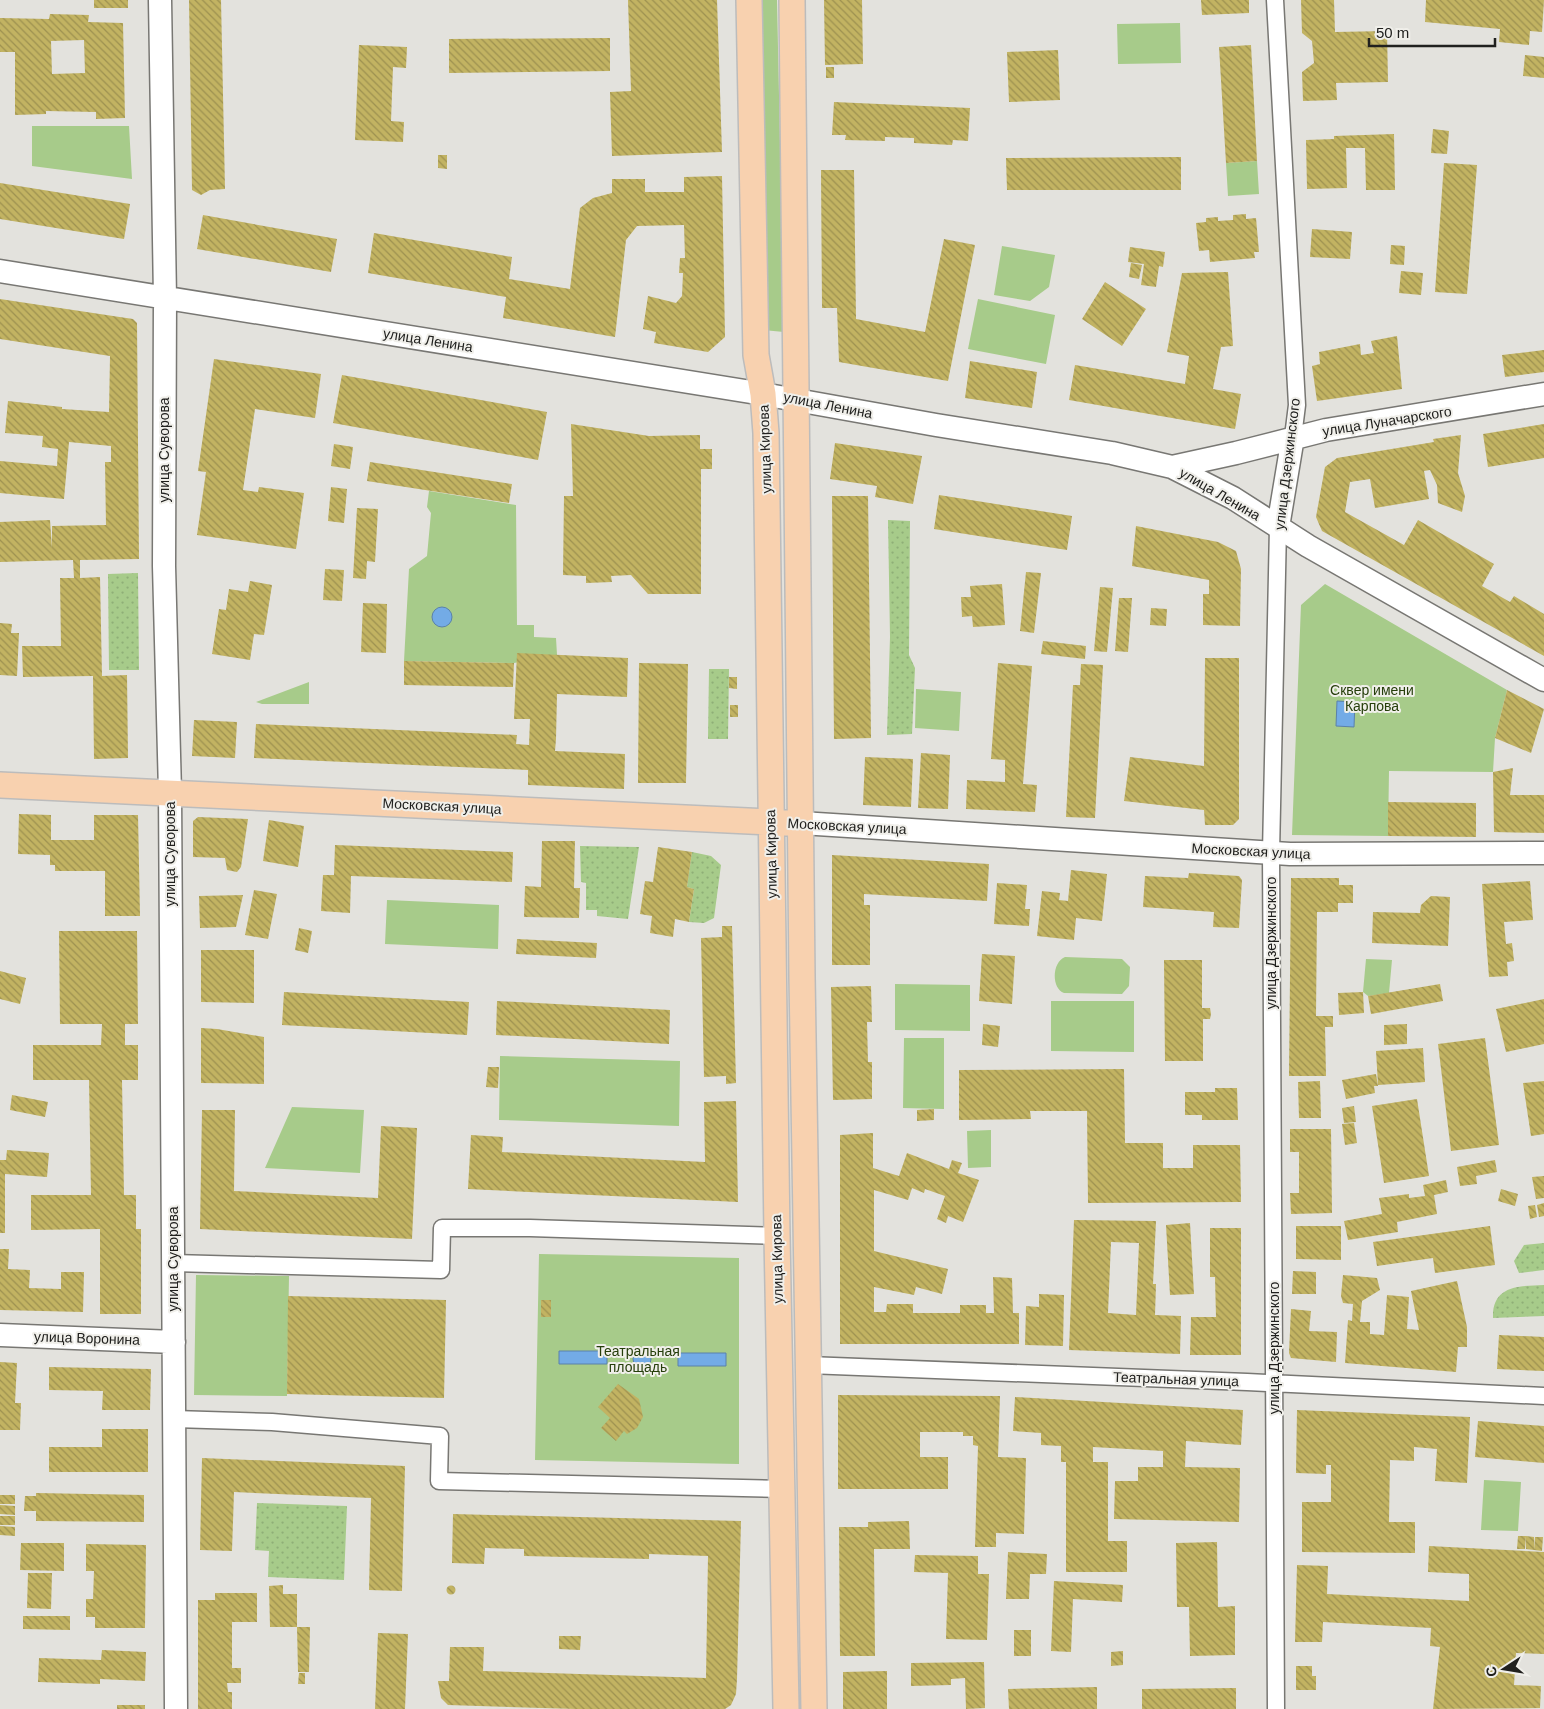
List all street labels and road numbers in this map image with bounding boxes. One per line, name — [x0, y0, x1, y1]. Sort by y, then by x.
street label: улица Ленина — [382, 325, 474, 355]
street label: улица Ленина — [782, 389, 874, 422]
street label: улица Суворова — [156, 397, 172, 503]
street label: улица Дзержинского — [1271, 397, 1303, 531]
street label: улица Луначарского — [1321, 403, 1453, 439]
street label: улица Кирова — [755, 404, 775, 494]
street label: улица Ленина — [1177, 464, 1263, 524]
street label: Московская улица — [382, 795, 502, 817]
street label: улица Суворова — [162, 801, 178, 907]
street label: улица Кирова — [762, 809, 780, 899]
street label: Московская улица — [787, 815, 907, 837]
street label: Московская улица — [1191, 840, 1311, 862]
street label: улица Дзержинского — [1263, 876, 1279, 1009]
street label: улица Суворова — [165, 1206, 181, 1312]
street label: улица Кирова — [768, 1214, 786, 1304]
street label: улица Дзержинского — [1266, 1281, 1282, 1414]
street label: улица Воронина — [34, 1328, 141, 1348]
street label: Театральная улица — [1113, 1369, 1239, 1389]

